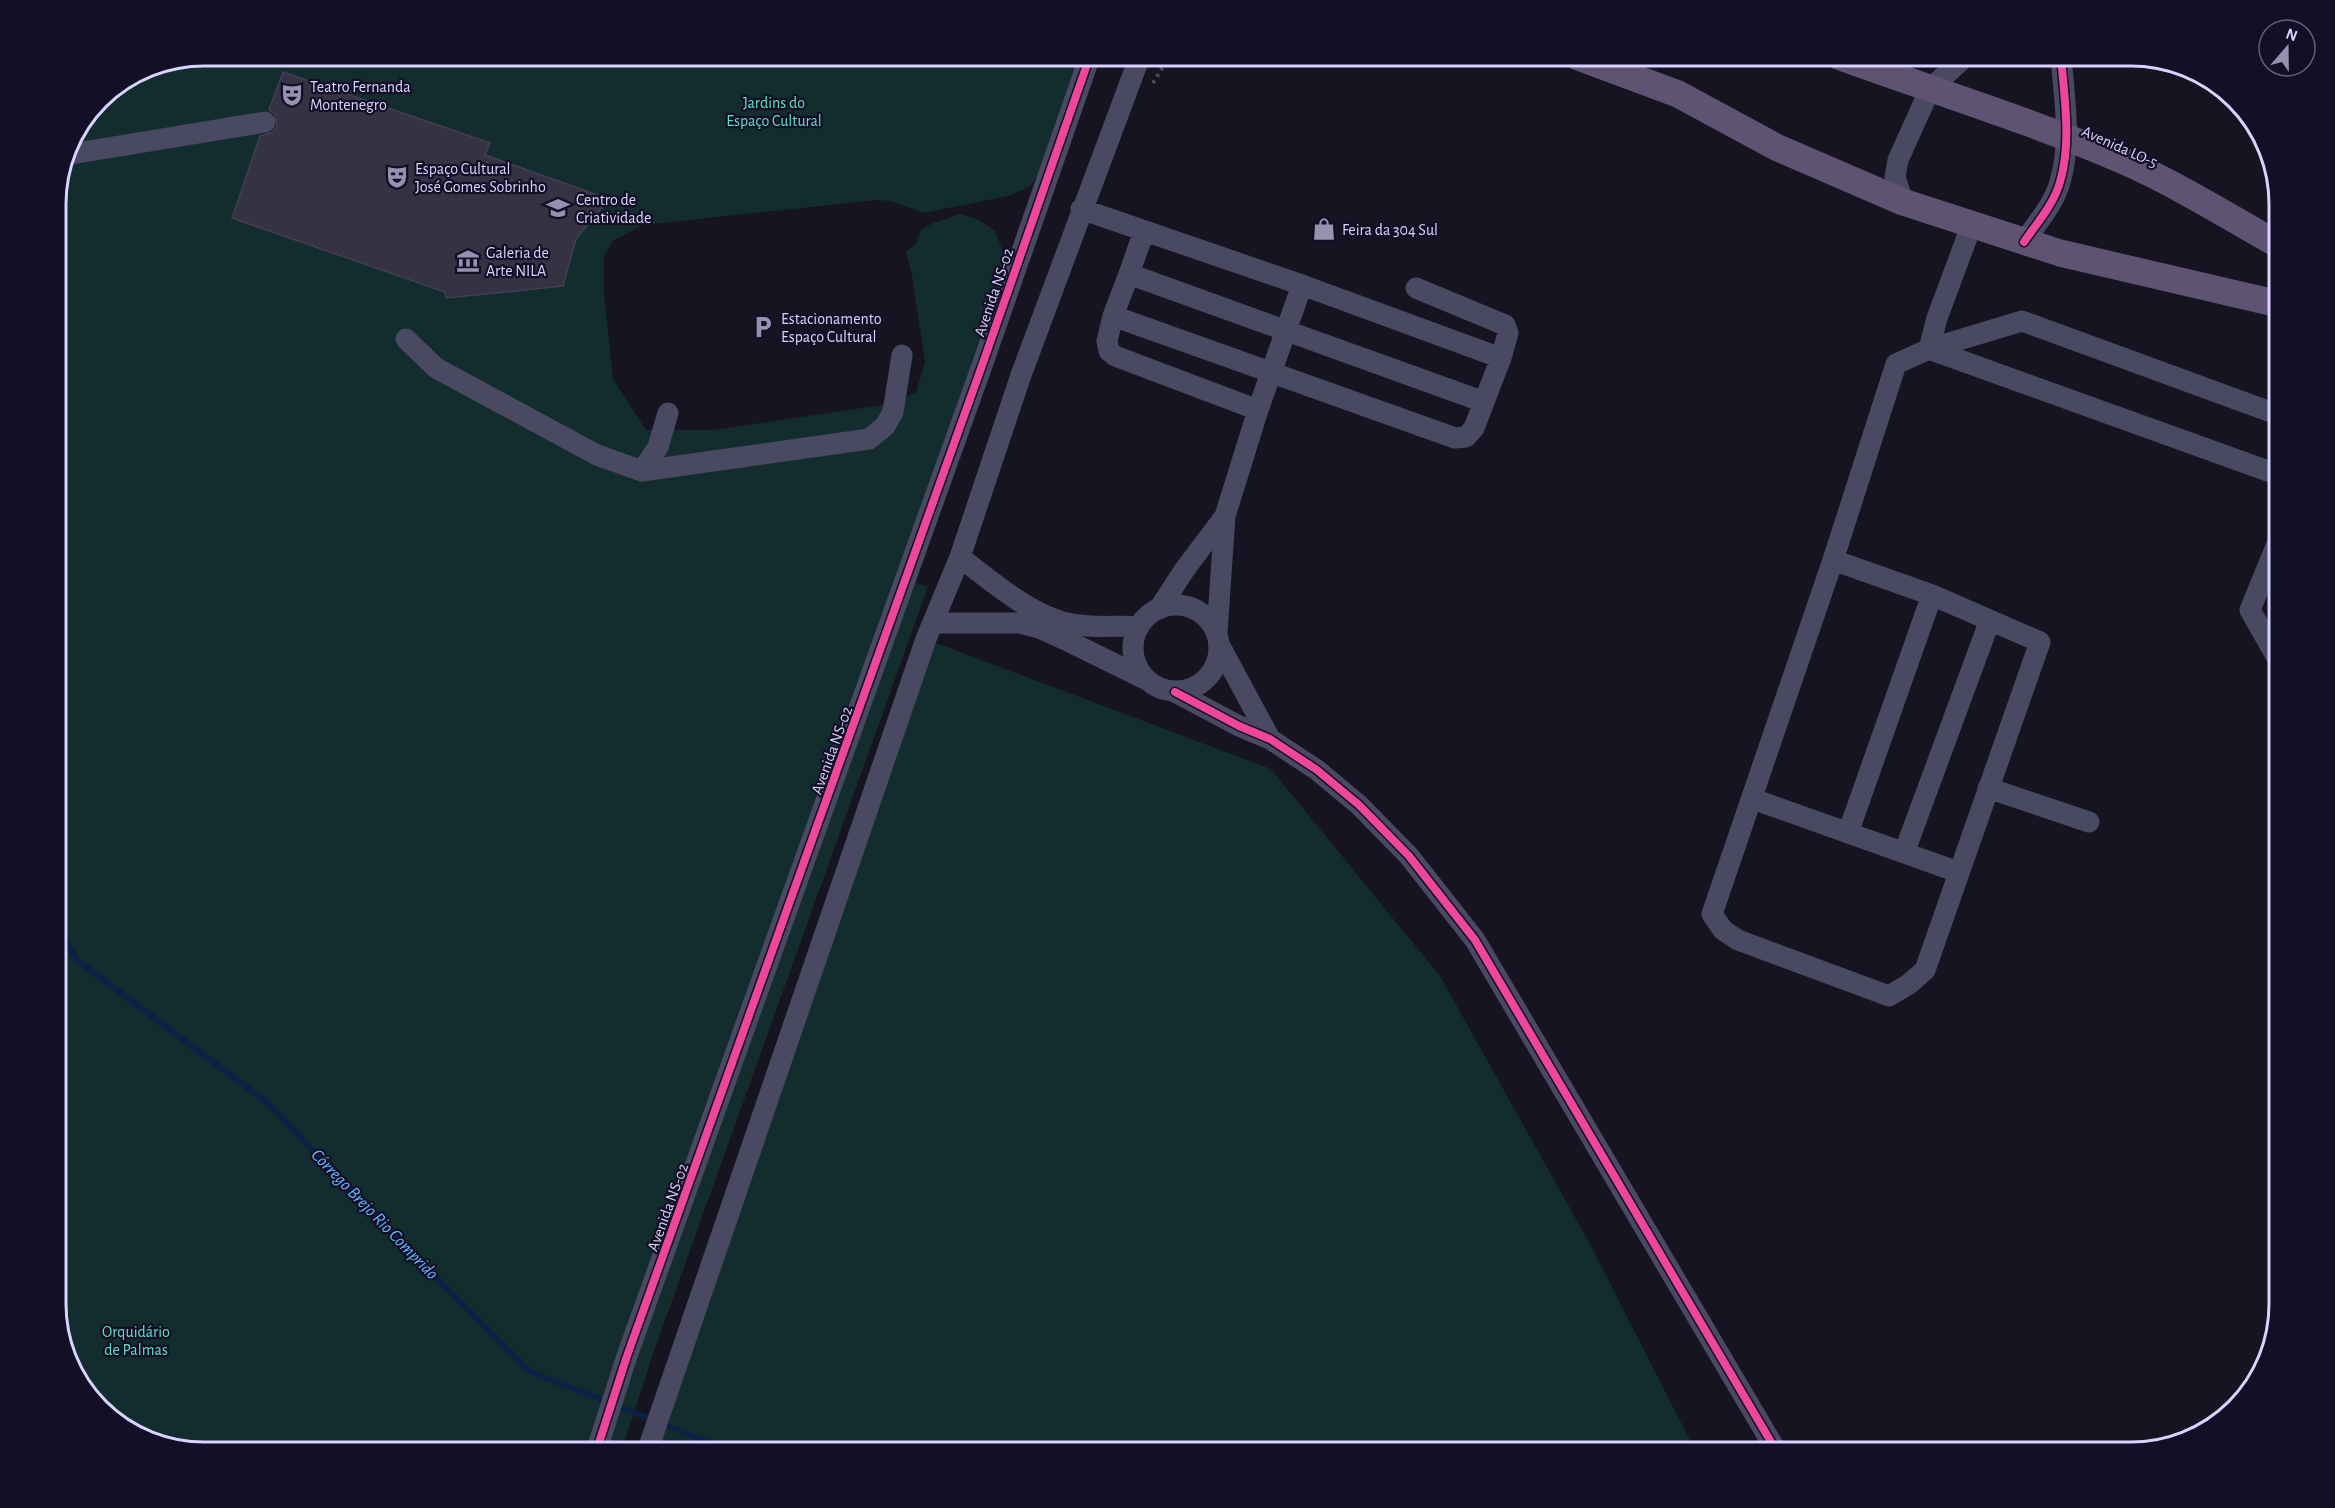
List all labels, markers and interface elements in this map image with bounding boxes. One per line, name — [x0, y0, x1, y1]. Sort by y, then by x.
north arrow — [2257, 18, 2317, 78]
text: N — [2284, 25, 2300, 44]
place label: Teatro Fernanda Montenegro — [310, 79, 411, 113]
theatre icon: Teatro Fernanda Montenegro — [279, 82, 305, 108]
park label: Jardins do Espaço Cultural — [726, 95, 822, 129]
street label: Avenida LO-5 — [2079, 123, 2160, 171]
place label: Espaço Cultural José Gomes Sobrinho — [415, 161, 546, 195]
theatre icon: Espaço Cultural José Gomes Sobrinho — [384, 164, 410, 190]
place label: Centro de Criatividade — [576, 192, 651, 226]
school or university icon: Centro de Criatividade — [545, 195, 571, 221]
shop icon: Feira da 304 Sul — [1311, 216, 1337, 242]
place label: Feira da 304 Sul — [1342, 222, 1438, 238]
place label: Galeria de Arte NILA — [486, 245, 549, 279]
street label: Avenida NS-02 — [971, 246, 1017, 339]
museum icon: Galeria de Arte NILA — [455, 248, 481, 274]
place label: Estacionamento Espaço Cultural — [781, 311, 882, 345]
parking icon: Estacionamento Espaço Cultural — [750, 314, 776, 340]
street label: Avenida NS-02 — [809, 704, 855, 797]
water label: Córrego Brejo Rio Comprido — [307, 1146, 441, 1283]
street label: Avenida NS-02 — [645, 1161, 691, 1254]
park label: Orquidário de Palmas — [102, 1324, 170, 1358]

